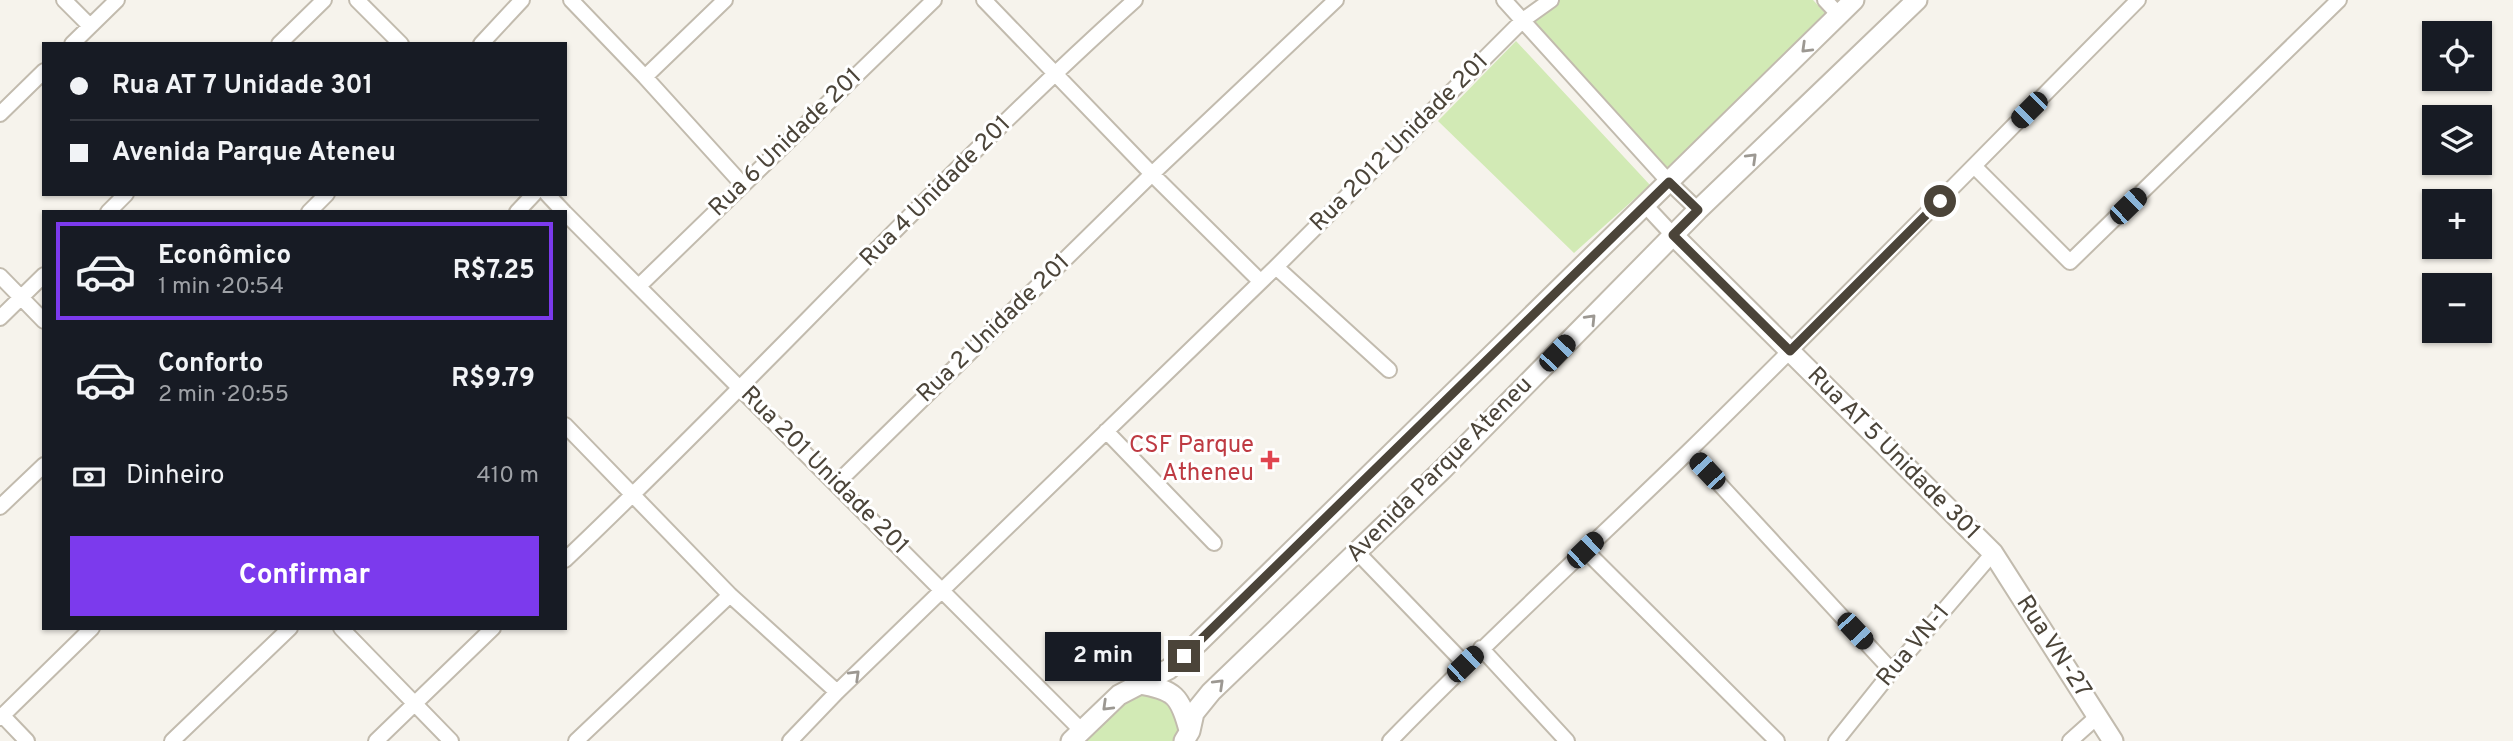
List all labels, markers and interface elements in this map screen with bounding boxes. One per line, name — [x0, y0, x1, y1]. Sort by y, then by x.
map controls — [2422, 21, 2492, 343]
button: locate — [2422, 21, 2492, 91]
one-way arrow — [1801, 39, 1814, 52]
street label: Rua 2012 Unidade 201 — [1304, 47, 1496, 239]
street label: Rua 6 Unidade 201 — [703, 62, 869, 224]
text: Rua AT 7 Unidade 301 — [112, 70, 373, 103]
car — [2007, 88, 2052, 132]
button: layers — [2422, 105, 2492, 175]
street label: Rua 4 Unidade 201 — [854, 110, 1018, 274]
text: Avenida Parque Ateneu — [112, 137, 396, 170]
one-way arrow — [1744, 154, 1757, 166]
car — [2106, 184, 2151, 228]
route start — [1924, 185, 1956, 217]
button: + — [2422, 189, 2492, 259]
icon: car — [74, 240, 137, 303]
text: Econômico — [158, 240, 291, 273]
street label: Rua 2 Unidade 201 — [911, 248, 1077, 410]
text: R$7.25 — [453, 255, 535, 288]
text: 1 min · 20:54 — [158, 273, 284, 302]
button: − — [2422, 273, 2492, 343]
one-way arrow — [1582, 314, 1595, 327]
car — [1535, 331, 1580, 375]
icon: car — [74, 348, 137, 411]
text: Conforto — [158, 348, 264, 381]
street label: Rua AT 5 Unidade 301 — [1800, 361, 1986, 547]
text: R$9.79 — [451, 363, 535, 396]
street label: Avenida Parque Ateneu — [1341, 371, 1539, 569]
text: 2 min · 20:55 — [158, 381, 289, 410]
street label: Rua 201 Unidade 201 — [734, 381, 914, 561]
place label: CSF Parque Atheneu — [1129, 431, 1254, 489]
car — [1685, 448, 1730, 494]
marker: CSF Parque Atheneu — [1260, 450, 1280, 470]
icon: cash — [70, 458, 108, 496]
text: Dinheiro — [126, 460, 225, 493]
text: 410 m — [476, 462, 539, 491]
car — [1563, 528, 1608, 572]
button: Confirmar — [70, 536, 539, 616]
street label: Rua VN-27 — [2009, 590, 2097, 704]
street label: Rua VN-1 — [1871, 599, 1957, 693]
car — [1833, 608, 1878, 654]
callout: 2 min — [1044, 632, 1160, 680]
route end — [1168, 640, 1200, 672]
text: 2 min — [1073, 642, 1133, 671]
car — [1443, 642, 1488, 686]
one-way arrow — [847, 670, 860, 683]
one-way arrow — [1211, 680, 1224, 693]
one-way arrow — [1102, 698, 1115, 711]

